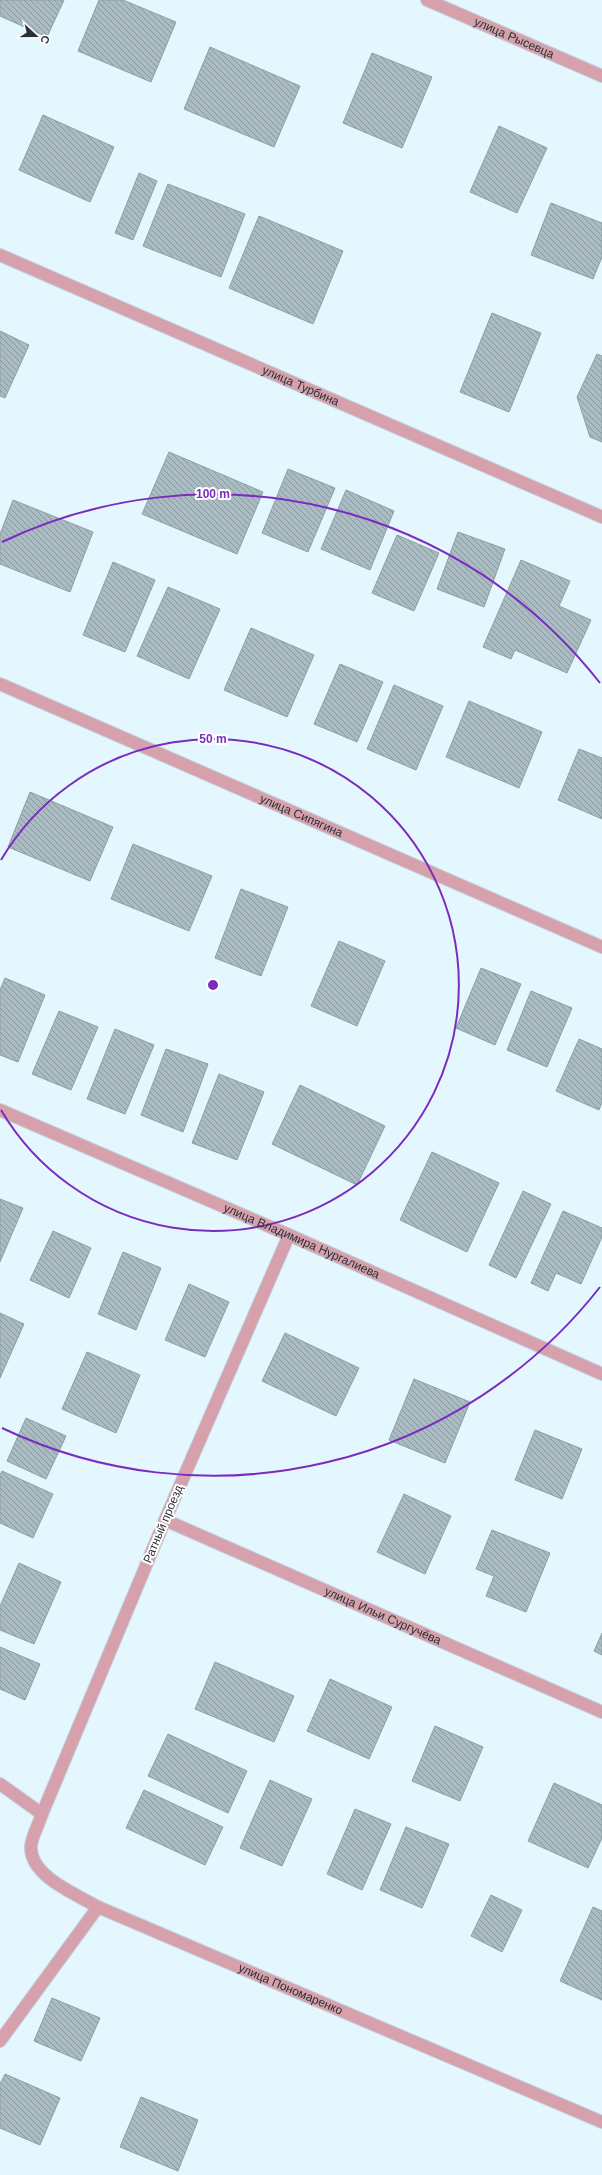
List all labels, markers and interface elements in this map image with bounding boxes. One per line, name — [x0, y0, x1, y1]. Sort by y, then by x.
street label: улица Рысевца — [472, 14, 556, 61]
north arrow — [16, 16, 56, 56]
text: С — [38, 34, 52, 45]
street label: улица Турбина — [260, 363, 342, 409]
text: 100 m — [196, 487, 230, 501]
text: 50 m — [199, 732, 227, 746]
street label: улица Сипягина — [258, 791, 345, 840]
centre of rings — [206, 978, 220, 992]
street label: улица Владимира Нургалиева — [222, 1201, 382, 1282]
street label: Ратный проезд — [140, 1483, 186, 1565]
street label: улица Ильи Сургучёва — [322, 1584, 444, 1648]
street label: улица Пономаренко — [236, 1961, 345, 2018]

